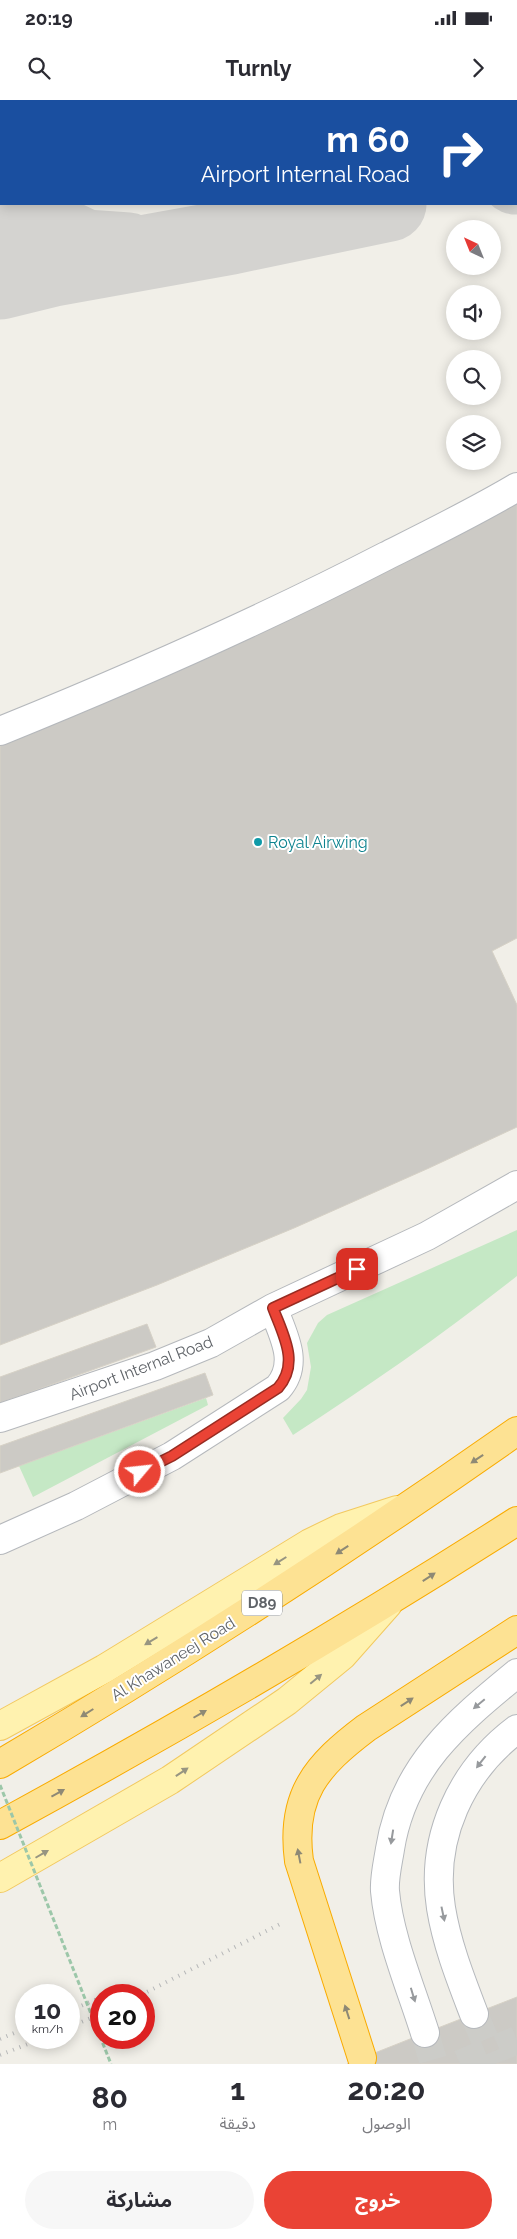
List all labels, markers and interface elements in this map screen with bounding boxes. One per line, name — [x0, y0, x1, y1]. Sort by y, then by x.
text: 20:19 — [25, 7, 73, 29]
icon: search — [25, 54, 53, 82]
icon: forward — [464, 54, 492, 82]
text: Turnly — [225, 55, 292, 81]
text: 60 m — [326, 119, 410, 160]
icon: right — [428, 120, 493, 185]
text: Airport Internal Road — [201, 161, 410, 187]
north arrow — [446, 220, 501, 275]
map controls — [446, 220, 501, 470]
button: sound — [446, 285, 501, 340]
button: search — [446, 350, 501, 405]
button: layers — [446, 415, 501, 470]
place label: Royal Airwing — [268, 833, 368, 852]
marker: Royal Airwing — [252, 836, 264, 848]
pin — [336, 1248, 378, 1290]
icon: arrive — [343, 1255, 371, 1283]
street label: Airport Internal Road — [67, 1332, 215, 1404]
position arrow — [113, 1445, 165, 1497]
one-way arrow — [470, 1454, 484, 1464]
one-way arrow — [336, 1545, 349, 1555]
one-way arrow — [273, 1557, 287, 1566]
one-way arrow — [422, 1573, 436, 1582]
road number: D89 — [242, 1590, 282, 1616]
street label: Al Khawaneej Road — [108, 1613, 239, 1705]
one-way arrow — [144, 1636, 157, 1645]
one-way arrow — [309, 1673, 322, 1684]
one-way arrow — [401, 1697, 414, 1706]
one-way arrow — [473, 1698, 486, 1709]
one-way arrow — [81, 1708, 94, 1717]
one-way arrow — [193, 1709, 207, 1718]
one-way arrow — [476, 1755, 487, 1768]
one-way arrow — [176, 1767, 189, 1777]
one-way arrow — [51, 1789, 65, 1797]
one-way arrow — [387, 1829, 395, 1845]
one-way arrow — [295, 1849, 303, 1864]
one-way arrow — [35, 1850, 50, 1858]
one-way arrow — [439, 1906, 447, 1921]
speed limit sign: 20 — [90, 1984, 155, 2049]
one-way arrow — [410, 1988, 417, 2003]
text: 10 — [34, 1995, 61, 2025]
one-way arrow — [343, 2004, 350, 2019]
text: km/h — [32, 2022, 63, 2036]
text: 1 — [230, 2072, 245, 2107]
text: 20:20 — [347, 2072, 426, 2107]
text: 80 — [92, 2080, 128, 2115]
text: دقيقة — [220, 2114, 256, 2133]
text: الوصول — [362, 2114, 411, 2133]
text: m — [102, 2115, 117, 2134]
button: مشاركة — [25, 2171, 254, 2229]
button: خروج — [264, 2171, 492, 2229]

